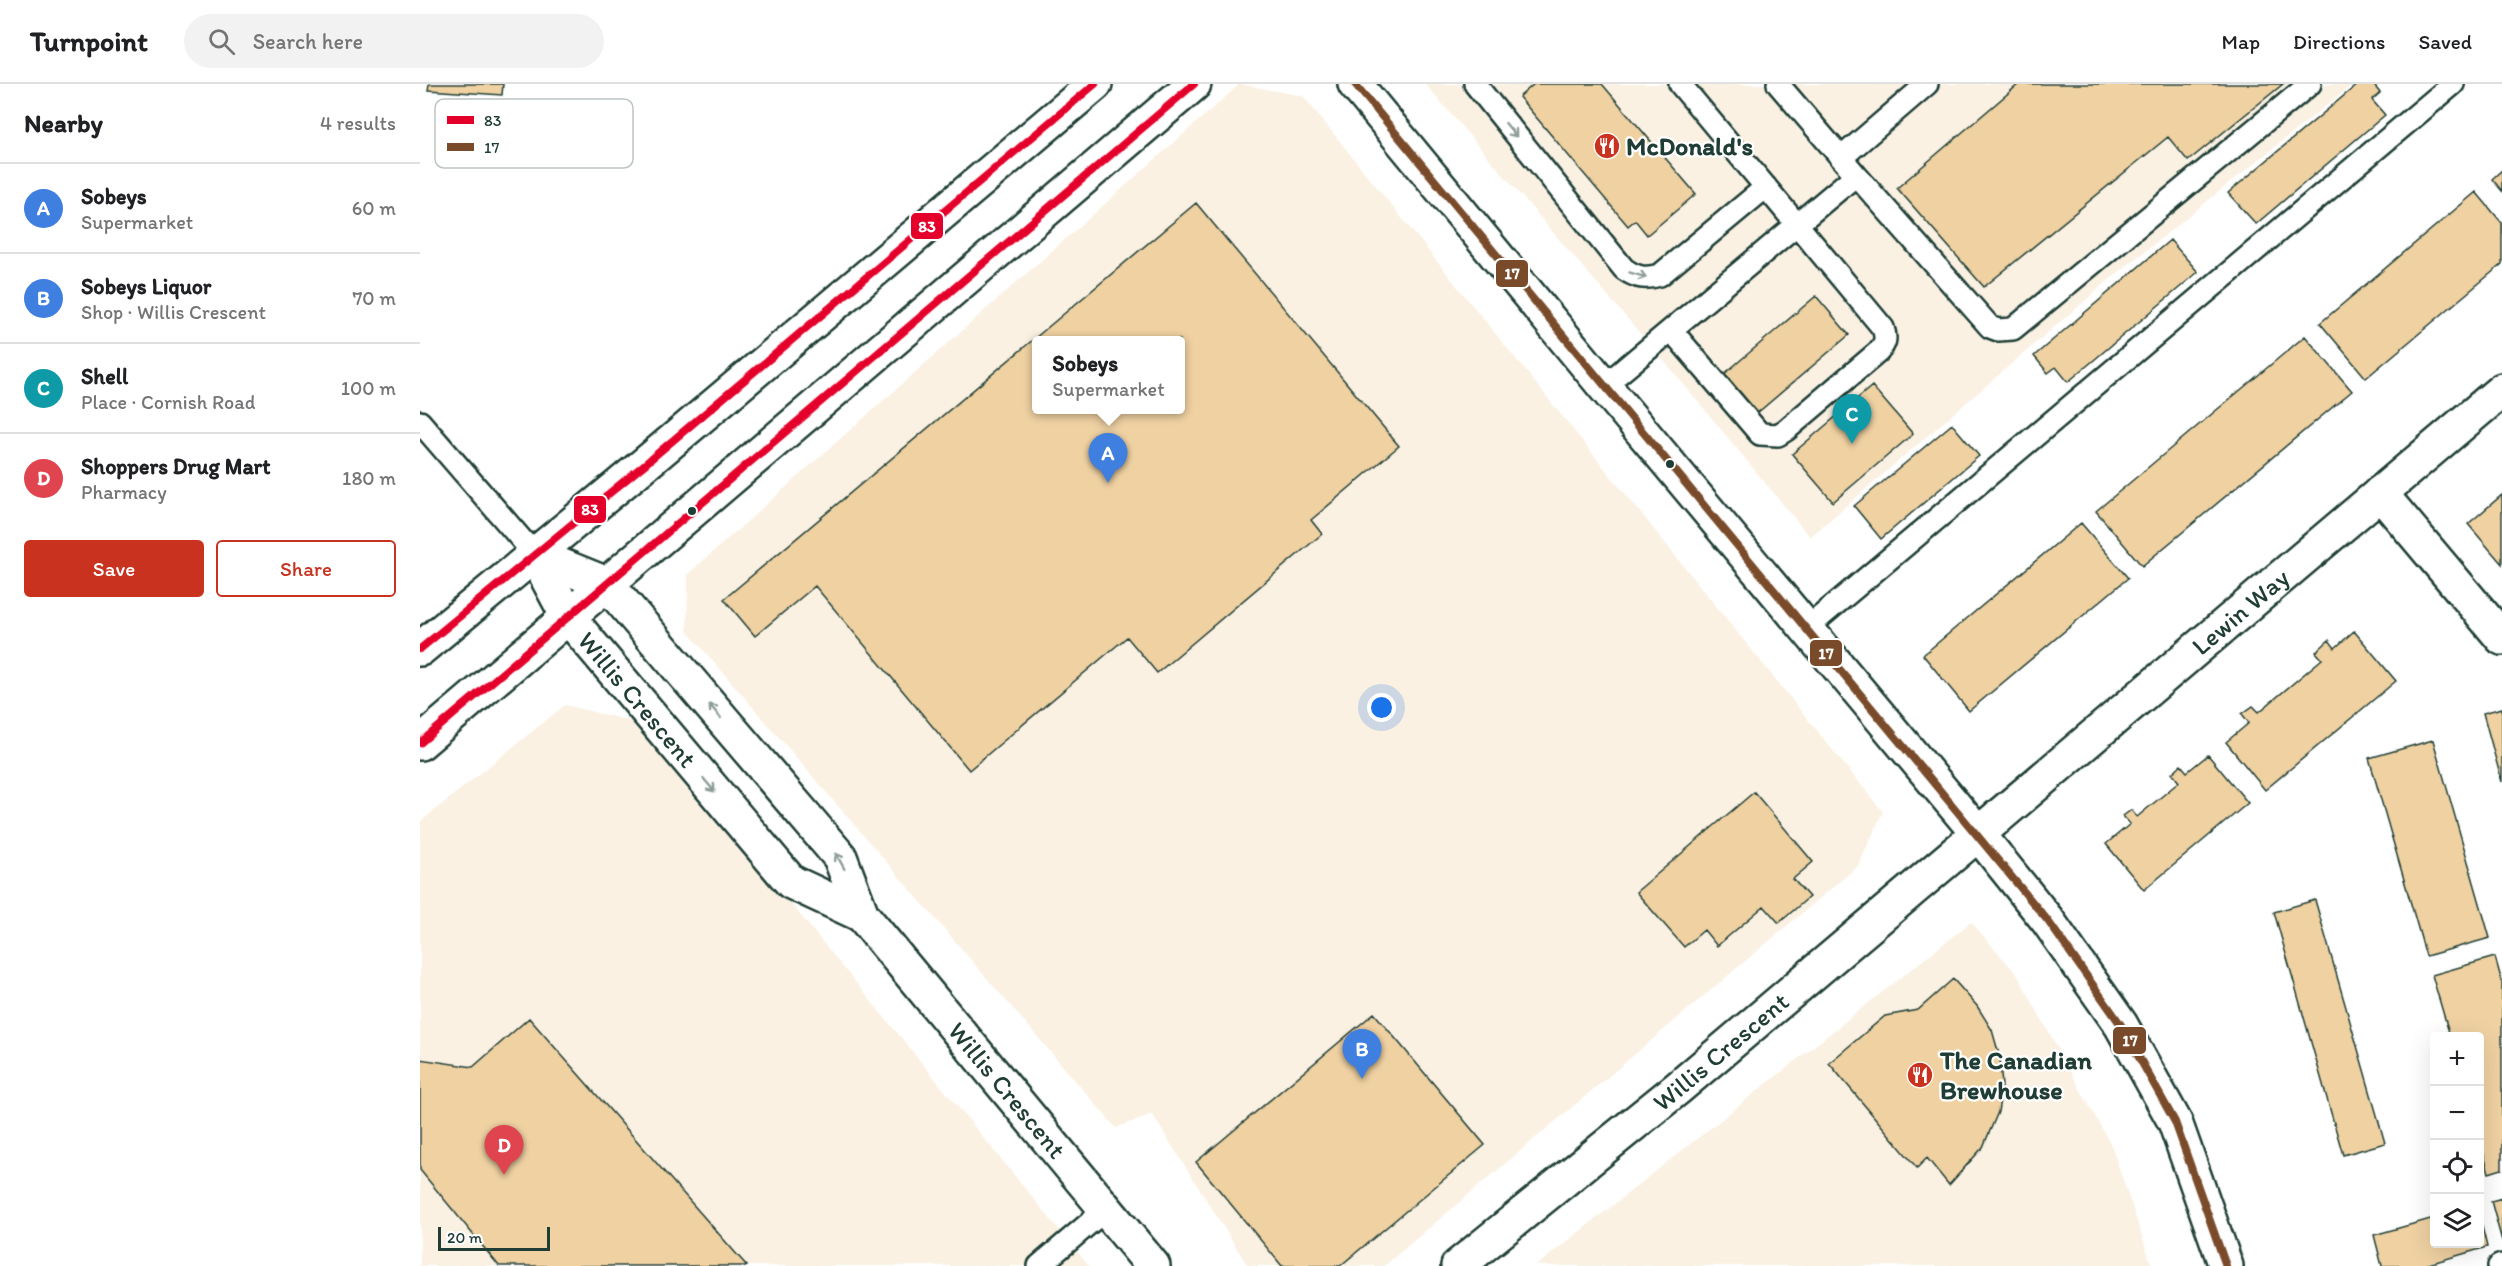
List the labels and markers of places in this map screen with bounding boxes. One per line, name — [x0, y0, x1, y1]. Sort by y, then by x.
place label: McDonald's — [1626, 130, 1753, 162]
restaurant icon: McDonald's — [1592, 131, 1622, 161]
pin: C — [1832, 394, 1872, 444]
pin: A — [1088, 434, 1128, 483]
unlabelled marker — [1664, 458, 1676, 470]
unlabelled marker — [686, 505, 698, 517]
pin: B — [1342, 1030, 1382, 1079]
place label: The Canadian Brewhouse — [1939, 1044, 2092, 1106]
restaurant icon: The Canadian Brewhouse — [1905, 1060, 1935, 1090]
pin: D — [484, 1126, 524, 1175]

